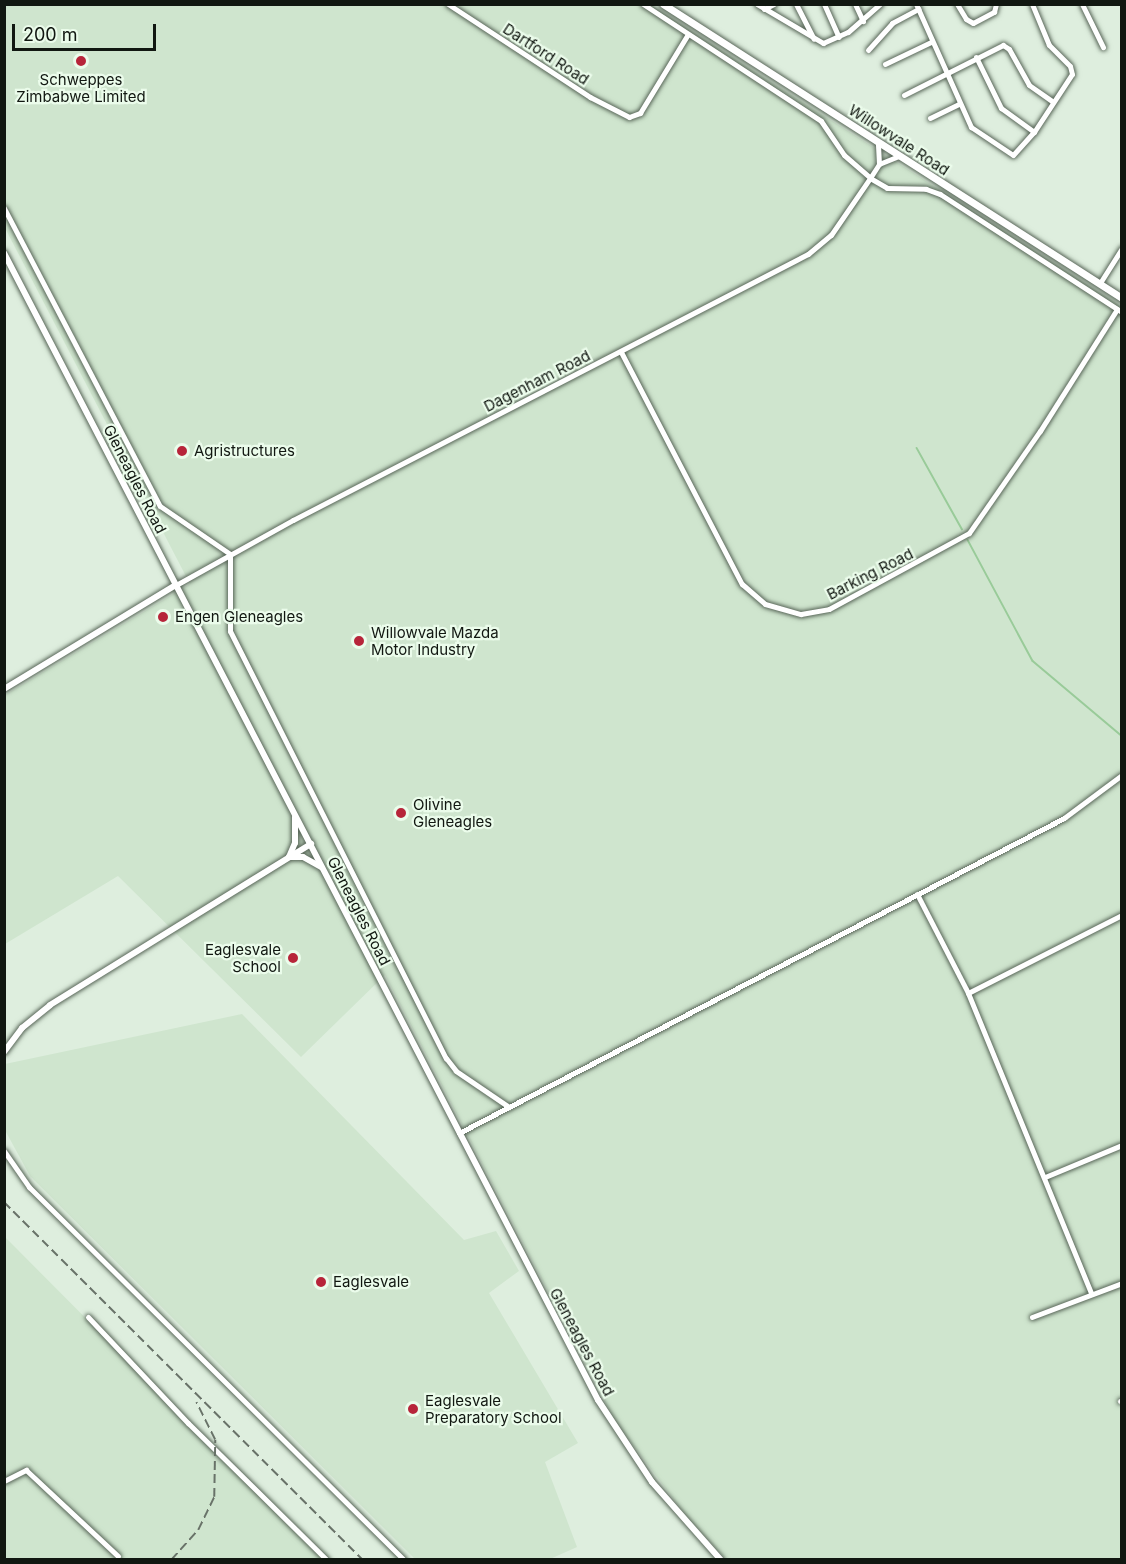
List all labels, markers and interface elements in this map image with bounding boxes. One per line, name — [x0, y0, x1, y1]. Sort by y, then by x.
scale bar — [15, 12, 159, 50]
street label: Dartford Road — [500, 20, 592, 88]
text: 200 m — [23, 24, 78, 45]
marker: Schweppes Zimbabwe Limited — [74, 54, 88, 68]
place label: Schweppes Zimbabwe Limited — [16, 70, 146, 105]
street label: Willowvale Road — [845, 101, 953, 179]
street label: Dagenham Road — [481, 346, 593, 416]
street label: Gleneagles Road — [100, 422, 170, 536]
place label: Agristructures — [194, 442, 295, 460]
marker: Agristructures — [175, 444, 189, 458]
street label: Barking Road — [824, 545, 916, 603]
place label: Engen Gleneagles — [175, 608, 303, 626]
marker: Engen Gleneagles — [156, 610, 170, 624]
place label: Willowvale Mazda Motor Industry — [371, 623, 499, 658]
marker: Willowvale Mazda Motor Industry — [352, 634, 366, 648]
place label: Olivine Gleneagles — [413, 795, 492, 830]
marker: Olivine Gleneagles — [394, 806, 408, 820]
street label: Gleneagles Road — [324, 854, 394, 968]
place label: Eaglesvale School — [205, 940, 281, 975]
marker: Eaglesvale School — [286, 951, 300, 965]
place label: Eaglesvale — [333, 1273, 409, 1291]
marker: Eaglesvale — [314, 1275, 328, 1289]
street label: Gleneagles Road — [546, 1285, 618, 1399]
place label: Eaglesvale Preparatory School — [425, 1391, 562, 1426]
marker: Eaglesvale Preparatory School — [406, 1402, 420, 1416]

